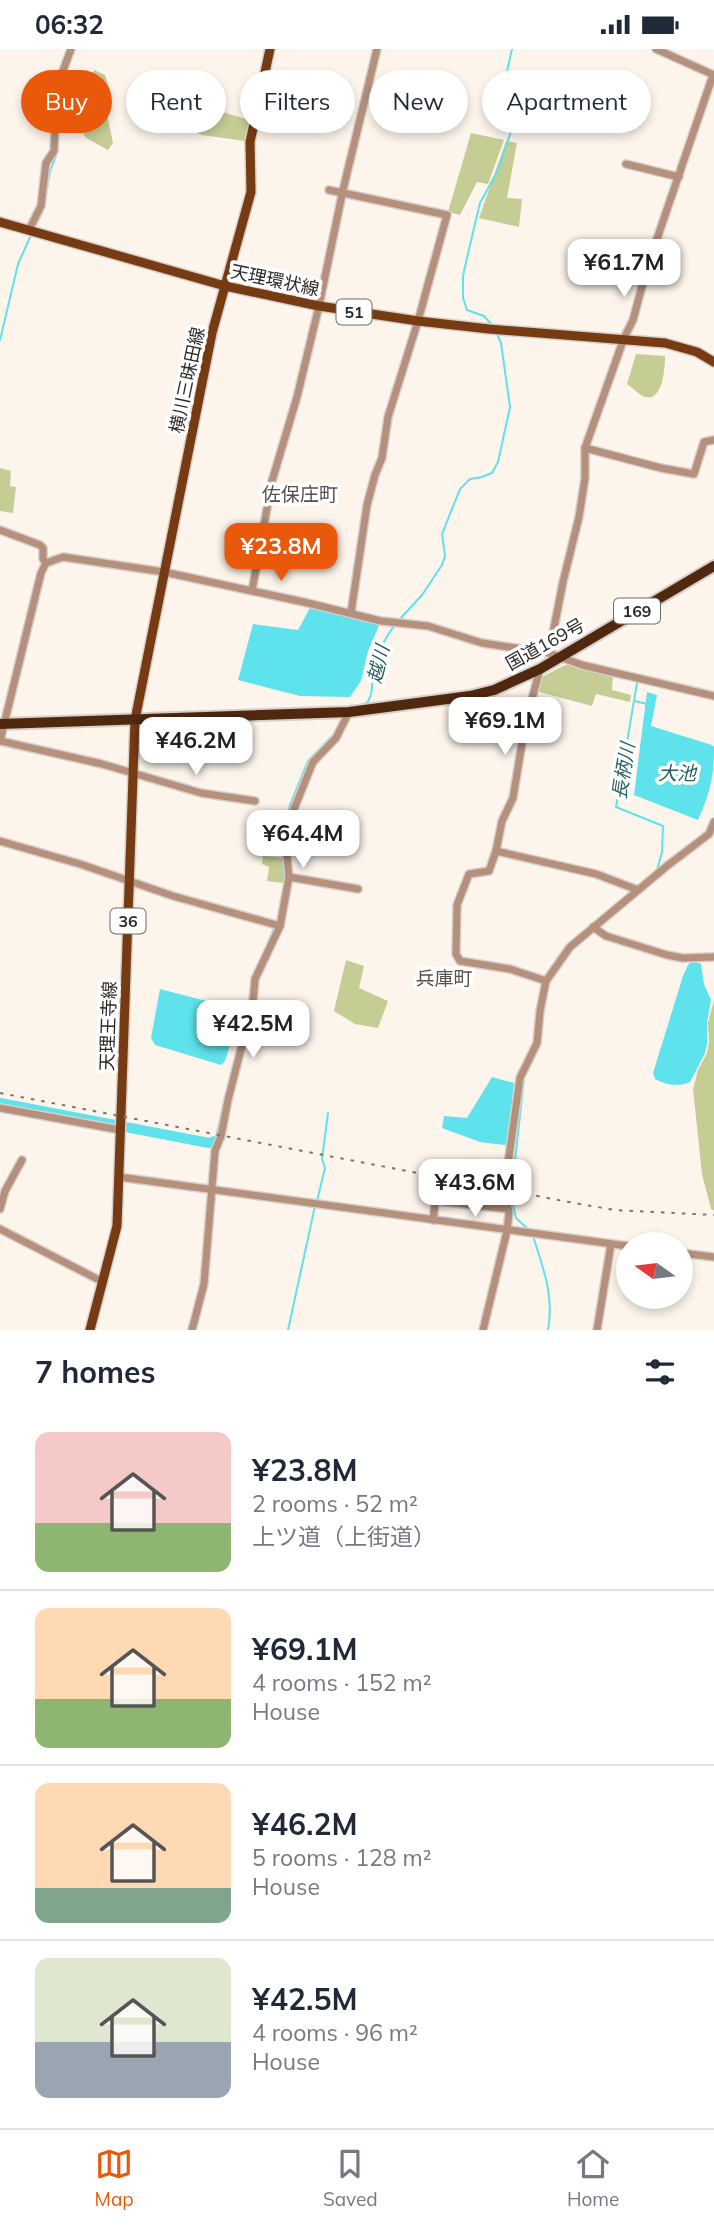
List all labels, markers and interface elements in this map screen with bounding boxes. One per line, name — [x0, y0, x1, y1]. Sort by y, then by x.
text: 06:32 — [35, 8, 104, 41]
chip: Buy — [21, 70, 112, 133]
chip: Rent — [126, 70, 226, 133]
chip: Filters — [240, 70, 355, 133]
chip: New — [369, 70, 468, 133]
chip: Apartment — [482, 70, 651, 133]
pin: ¥61.7M — [567, 239, 681, 299]
text: ¥61.7M — [584, 247, 664, 276]
street label: 天理環状線 — [229, 259, 321, 301]
road number: 51 — [336, 299, 372, 325]
street label: 横川三昧田線 — [165, 325, 209, 435]
district label: 佐保庄町 — [262, 482, 338, 506]
pin: ¥23.8M — [224, 524, 338, 583]
text: ¥23.8M — [241, 531, 321, 560]
road number: 169 — [614, 599, 660, 624]
street label: 国道169号 — [502, 613, 588, 675]
water label: 越川 — [362, 641, 395, 685]
pin: ¥69.1M — [448, 697, 562, 757]
text: ¥69.1M — [465, 705, 545, 734]
pin: ¥46.2M — [139, 717, 253, 777]
text: ¥46.2M — [156, 725, 236, 754]
water label: 長柄川 — [607, 739, 640, 801]
water label: 大池 — [658, 761, 698, 785]
pin: ¥64.4M — [246, 811, 360, 870]
text: ¥64.4M — [263, 818, 343, 847]
road number: 36 — [110, 909, 146, 933]
district label: 兵庫町 — [415, 966, 473, 990]
street label: 天理王寺線 — [95, 981, 121, 1071]
pin: ¥42.5M — [196, 1000, 310, 1060]
text: ¥42.5M — [213, 1008, 293, 1037]
pin: ¥43.6M — [418, 1159, 532, 1219]
text: ¥43.6M — [435, 1167, 515, 1196]
north arrow — [616, 1232, 693, 1309]
map controls — [616, 1232, 693, 1309]
text: 7 homes — [35, 1353, 156, 1391]
icon: filters — [641, 1353, 679, 1391]
text: ¥23.8M — [252, 1451, 358, 1489]
icon: home — [91, 1460, 175, 1544]
text: 2 rooms · 52 m² — [252, 1489, 418, 1518]
text: 上ツ道（上街道） — [252, 1522, 436, 1551]
text: ¥69.1M — [252, 1630, 358, 1668]
icon: home — [91, 1636, 175, 1720]
text: 4 rooms · 152 m² — [252, 1668, 432, 1697]
text: House — [252, 1697, 320, 1726]
text: ¥46.2M — [252, 1805, 358, 1843]
icon: home — [91, 1811, 175, 1895]
text: 5 rooms · 128 m² — [252, 1843, 432, 1872]
text: House — [252, 1872, 320, 1901]
text: ¥42.5M — [252, 1980, 358, 2018]
icon: home — [91, 1986, 175, 2070]
text: 4 rooms · 96 m² — [252, 2018, 418, 2047]
text: House — [252, 2047, 320, 2076]
tab: Map — [95, 2145, 134, 2211]
tab: Saved — [323, 2145, 378, 2211]
tab: Home — [567, 2145, 619, 2211]

